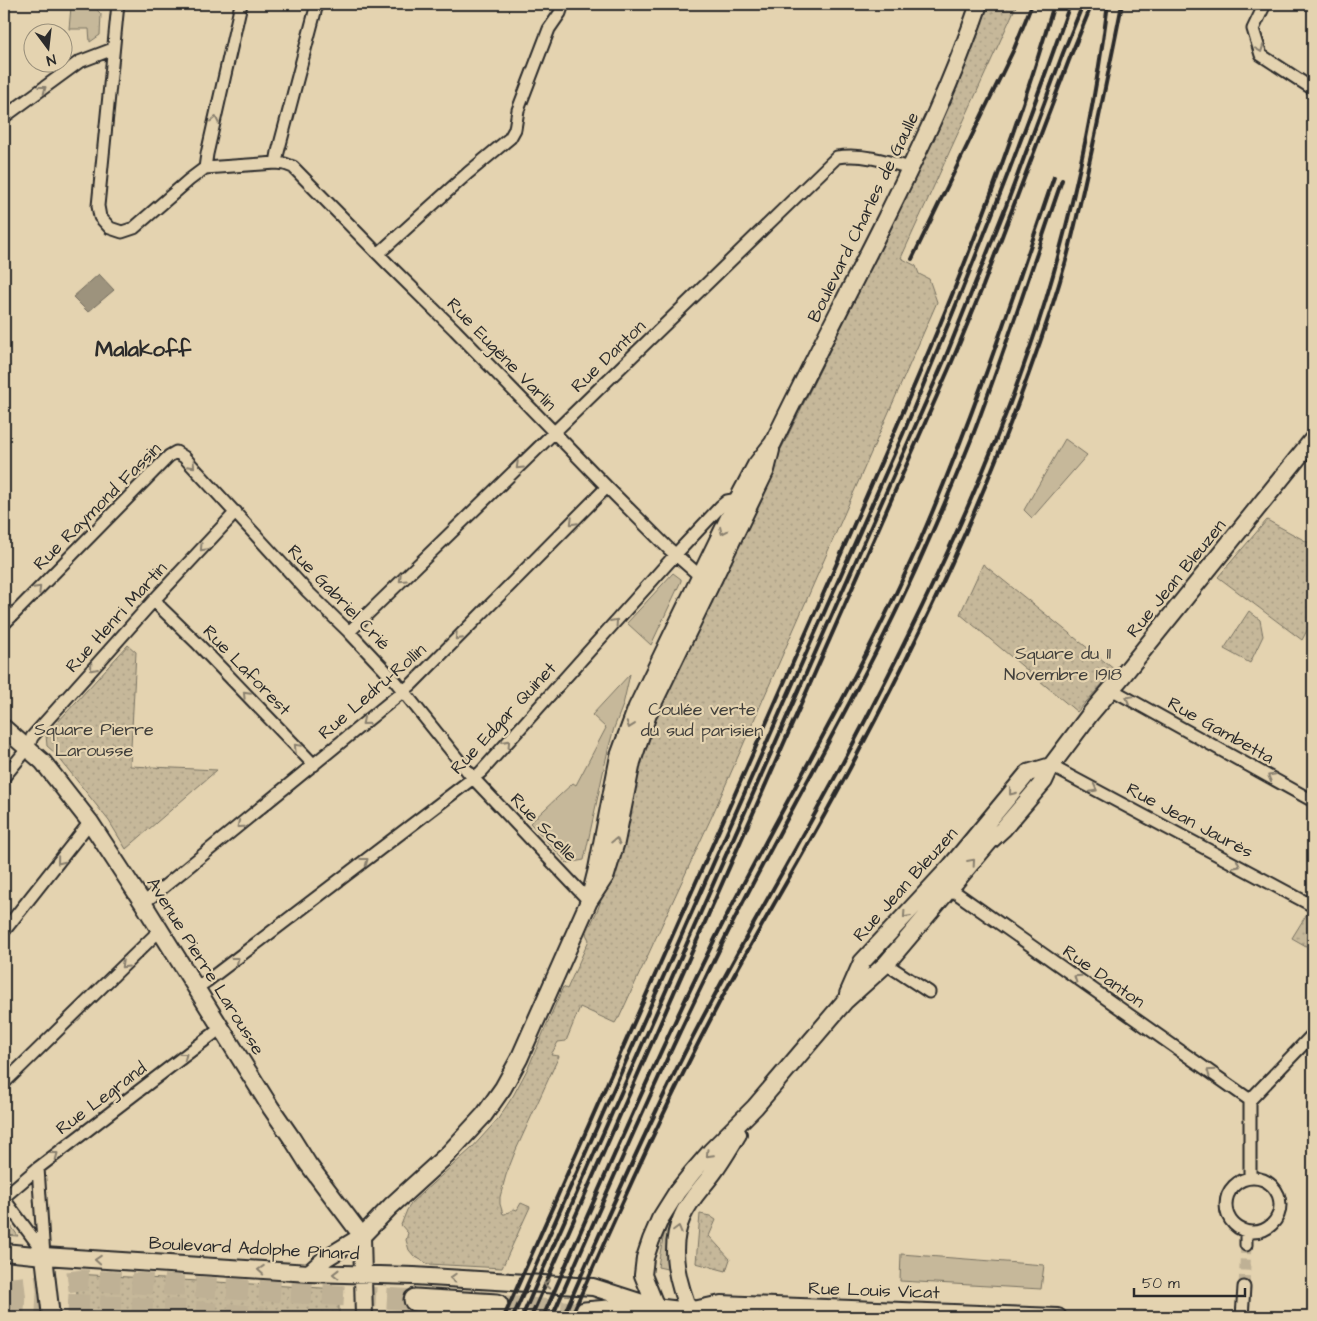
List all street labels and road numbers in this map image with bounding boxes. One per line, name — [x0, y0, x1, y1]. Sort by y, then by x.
street label: Boulevard Charles de Gaulle — [801, 108, 926, 327]
street label: Rue Eugène Varlin — [440, 292, 562, 417]
street label: Rue Danton — [565, 314, 651, 398]
street label: Rue Raymond Fassin — [28, 437, 168, 577]
street label: Rue Jean Bleuzen — [1121, 514, 1232, 643]
street label: Rue Gabriel Crié — [282, 539, 396, 656]
street label: Rue Henri Martin — [60, 556, 173, 678]
street label: Rue Laforest — [197, 619, 297, 722]
street label: Rue Ledru-Rollin — [313, 638, 432, 745]
street label: Rue Edgar Quinet — [445, 656, 563, 781]
street label: Rue Gambetta — [1163, 691, 1278, 770]
street label: Rue Jean Jaurès — [1122, 777, 1257, 864]
street label: Rue Scelle — [504, 787, 583, 868]
street label: Rue Jean Bleuzen — [847, 822, 963, 947]
street label: Avenue Pierre Larousse — [141, 873, 271, 1060]
street label: Rue Danton — [1058, 939, 1150, 1014]
street label: Rue Legrand — [51, 1056, 152, 1142]
street label: Boulevard Adolphe Pinard — [148, 1231, 360, 1266]
street label: Rue Louis Vicat — [808, 1276, 941, 1305]

